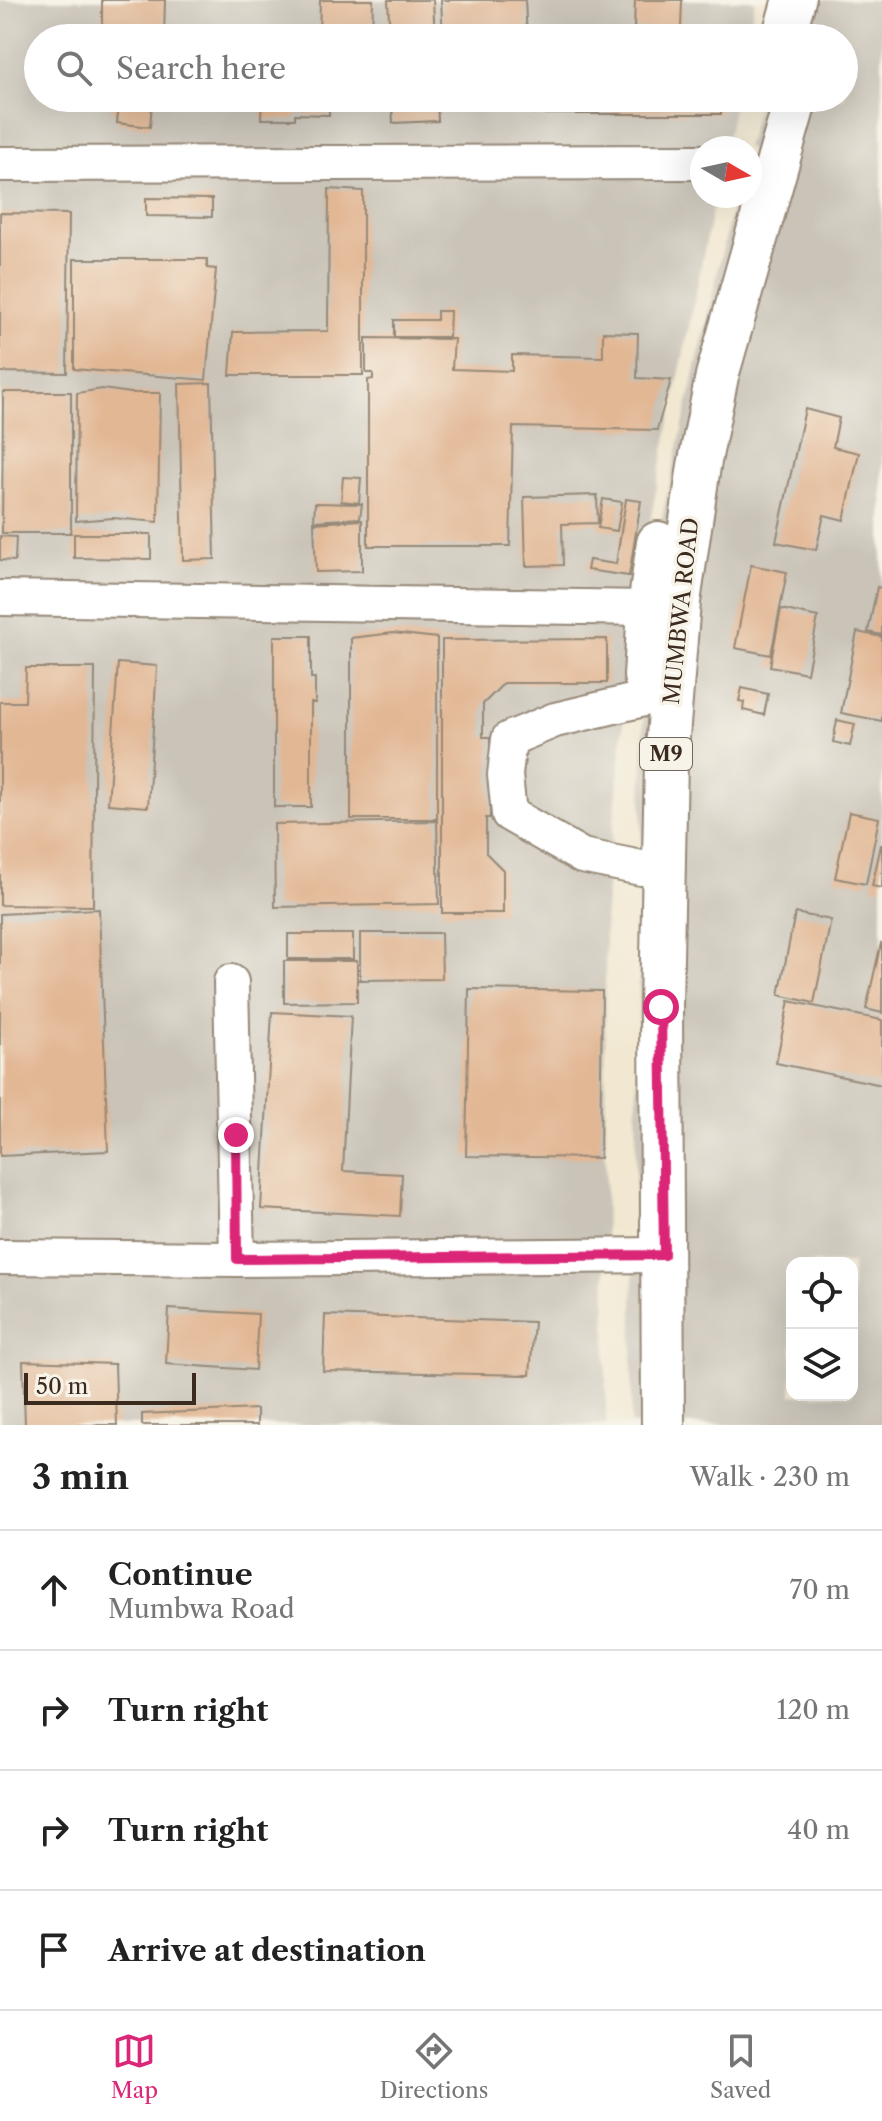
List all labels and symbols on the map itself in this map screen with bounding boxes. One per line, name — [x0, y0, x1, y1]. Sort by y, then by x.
north arrow — [690, 136, 762, 208]
street label: MUMBWA ROAD — [658, 516, 704, 706]
road number: M9 — [640, 738, 692, 770]
route start — [643, 989, 679, 1025]
route end — [218, 1117, 254, 1153]
scale bar — [24, 1369, 196, 1405]

